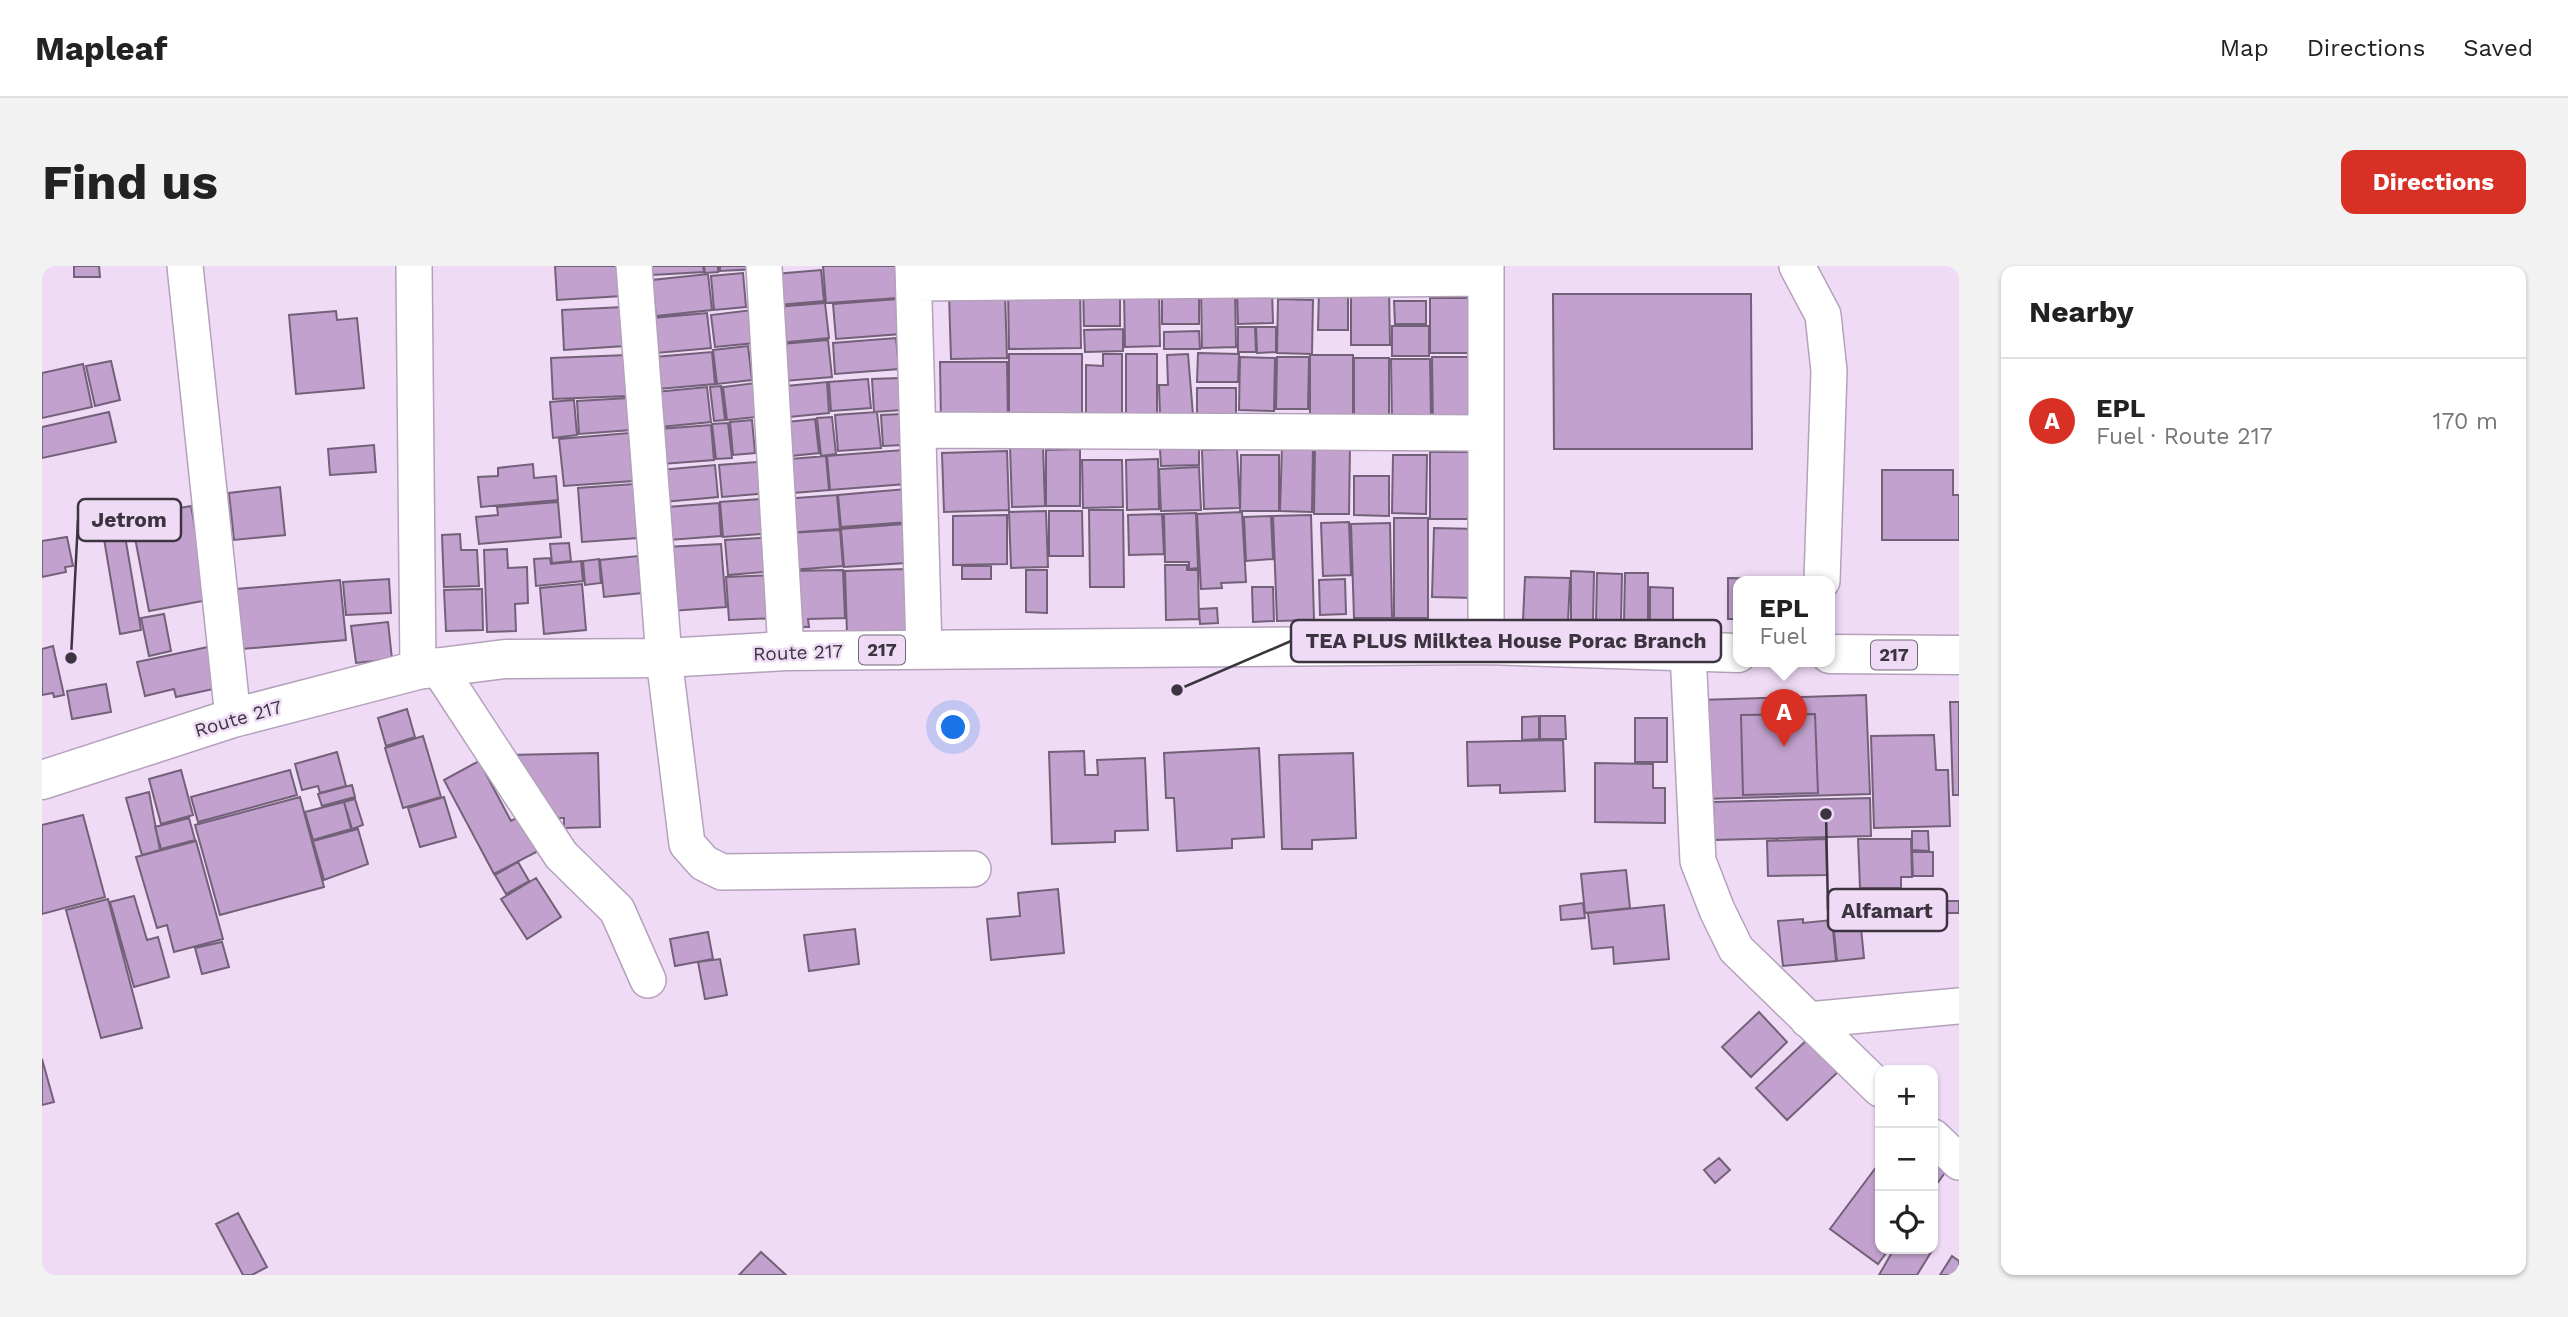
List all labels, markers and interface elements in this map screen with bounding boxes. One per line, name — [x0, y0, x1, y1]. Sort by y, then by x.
text: Mapleaf — [35, 29, 167, 68]
text: Map — [2220, 34, 2269, 62]
text: Directions — [2307, 34, 2425, 62]
text: Saved — [2463, 34, 2533, 62]
button: Directions — [2341, 150, 2526, 214]
text: Find us — [42, 153, 218, 211]
text: Nearby — [2029, 294, 2134, 329]
text: EPL — [2096, 393, 2145, 423]
text: A — [2044, 408, 2060, 435]
text: 170 m — [2433, 408, 2498, 435]
text: Fuel · Route 217 — [2096, 423, 2273, 450]
callout: Jetrom — [78, 499, 181, 541]
text: Jetrom — [91, 507, 167, 532]
popup — [1733, 576, 1835, 667]
text: EPL — [1759, 593, 1809, 623]
callout: TEA PLUS Milktea House Porac Branch — [1291, 620, 1721, 662]
text: Fuel — [1759, 623, 1807, 650]
text: TEA PLUS Milktea House Porac Branch — [1305, 628, 1707, 653]
road number: 217 — [859, 636, 905, 664]
street label: Route 217 — [753, 639, 843, 666]
road number: 217 — [1871, 640, 1917, 670]
pin: A — [1761, 689, 1807, 747]
street label: Route 217 — [192, 695, 285, 742]
your location — [936, 710, 970, 744]
callout: Alfamart — [1828, 889, 1947, 931]
text: Alfamart — [1841, 898, 1933, 923]
map controls — [1875, 1065, 1938, 1254]
button: + — [1875, 1065, 1938, 1128]
button: − — [1875, 1128, 1938, 1191]
button: locate — [1875, 1191, 1938, 1254]

